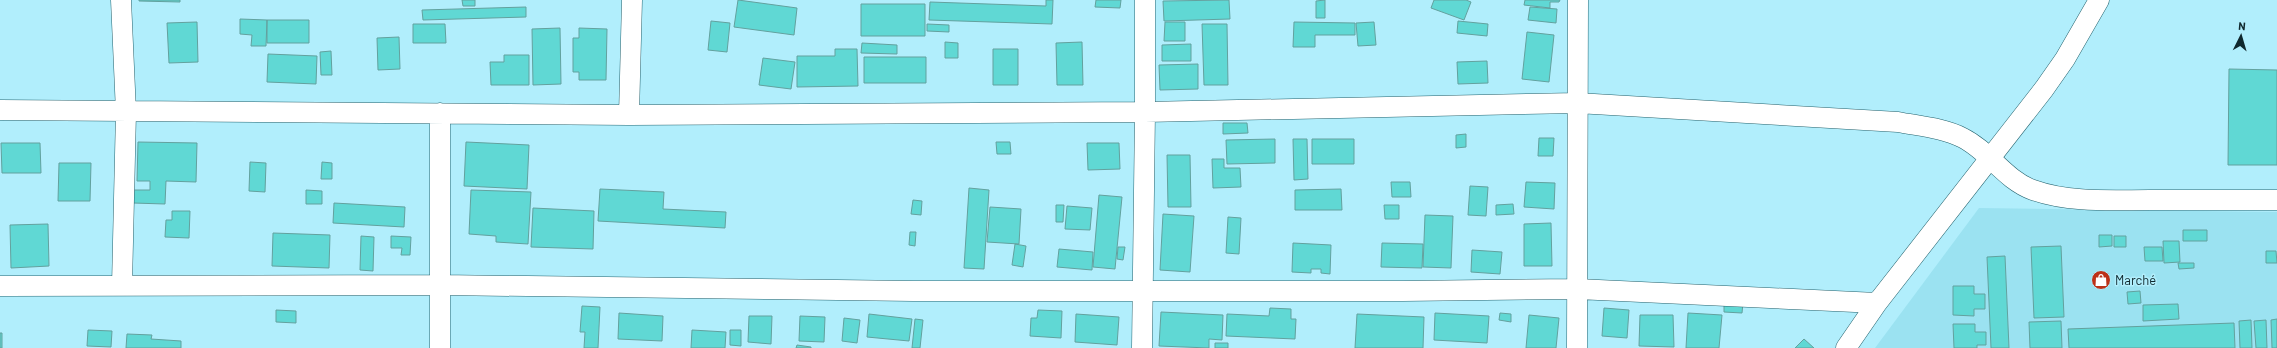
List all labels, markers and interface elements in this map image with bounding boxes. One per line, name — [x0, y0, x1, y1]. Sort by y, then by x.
north arrow — [2221, 16, 2261, 56]
text: N — [2238, 19, 2246, 32]
shop icon: Marché — [2090, 269, 2112, 291]
place label: Marché — [2115, 272, 2156, 288]

